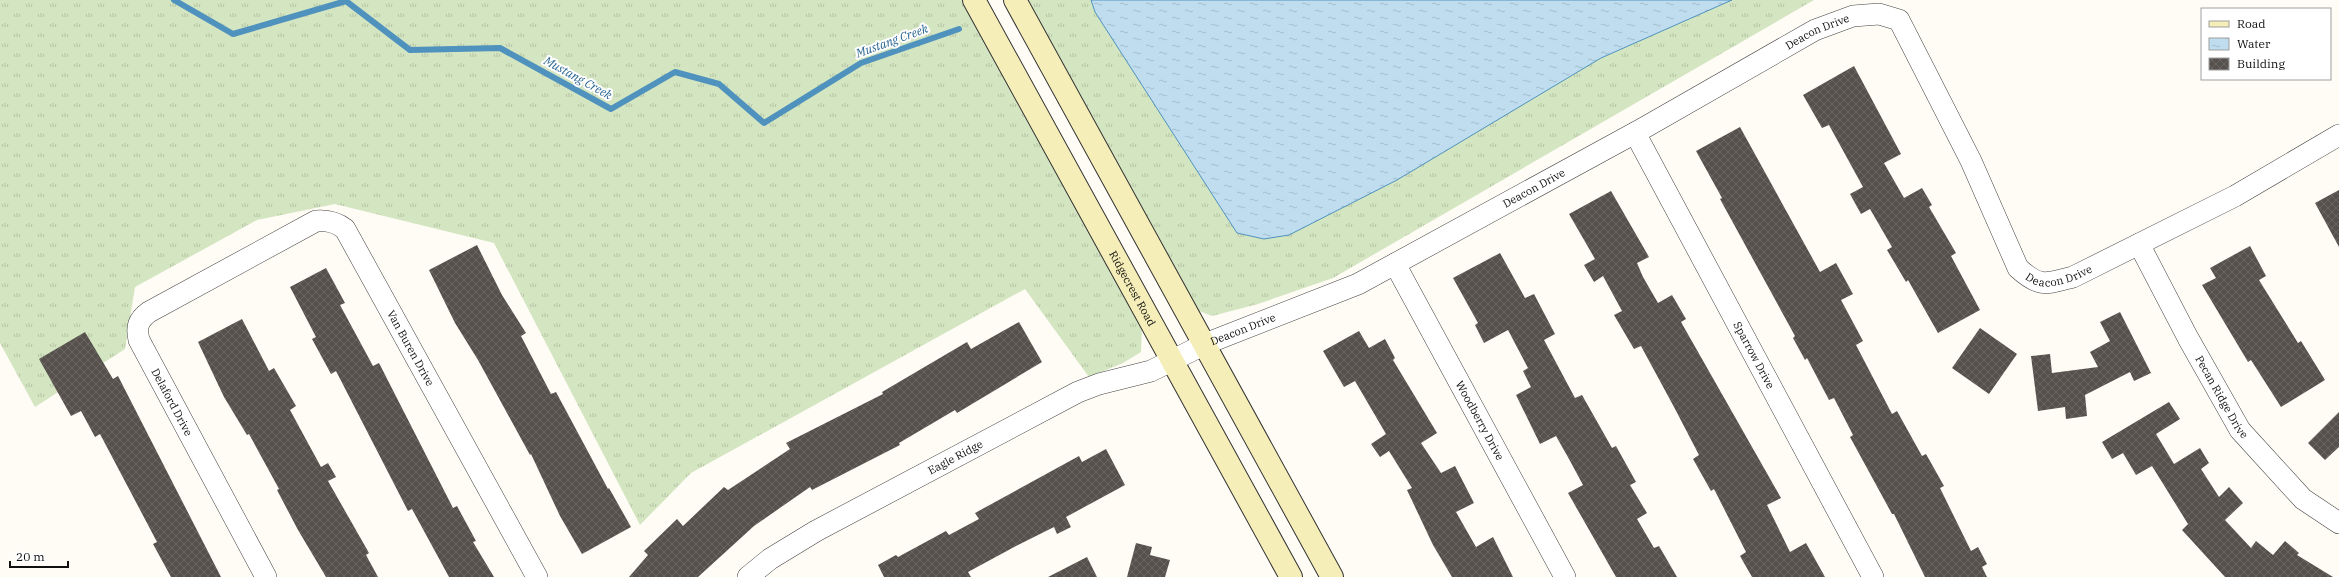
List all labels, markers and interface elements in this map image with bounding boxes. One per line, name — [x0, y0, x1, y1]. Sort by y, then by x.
legend — [2201, 8, 2331, 80]
street label: Deacon Drive — [1783, 11, 1851, 52]
text: Road — [2237, 16, 2266, 31]
water label: Mustang Creek — [853, 20, 931, 61]
text: Water — [2237, 36, 2271, 51]
water label: Mustang Creek — [541, 52, 616, 103]
text: Building — [2237, 56, 2285, 71]
street label: Deacon Drive — [1500, 165, 1568, 211]
street label: Ridgecrest Road — [1106, 248, 1159, 329]
street label: Deacon Drive — [2023, 262, 2094, 290]
street label: Van Buren Drive — [384, 308, 437, 388]
street label: Deacon Drive — [1208, 310, 1278, 348]
street label: Sparrow Drive — [1730, 319, 1778, 391]
street label: Pecan Ridge Drive — [2192, 353, 2251, 442]
street label: Delaford Drive — [148, 366, 196, 438]
street label: Woodberry Drive — [1453, 378, 1507, 463]
street label: Eagle Ridge — [925, 437, 985, 477]
scale bar — [10, 543, 68, 569]
text: 20 m — [16, 549, 45, 564]

